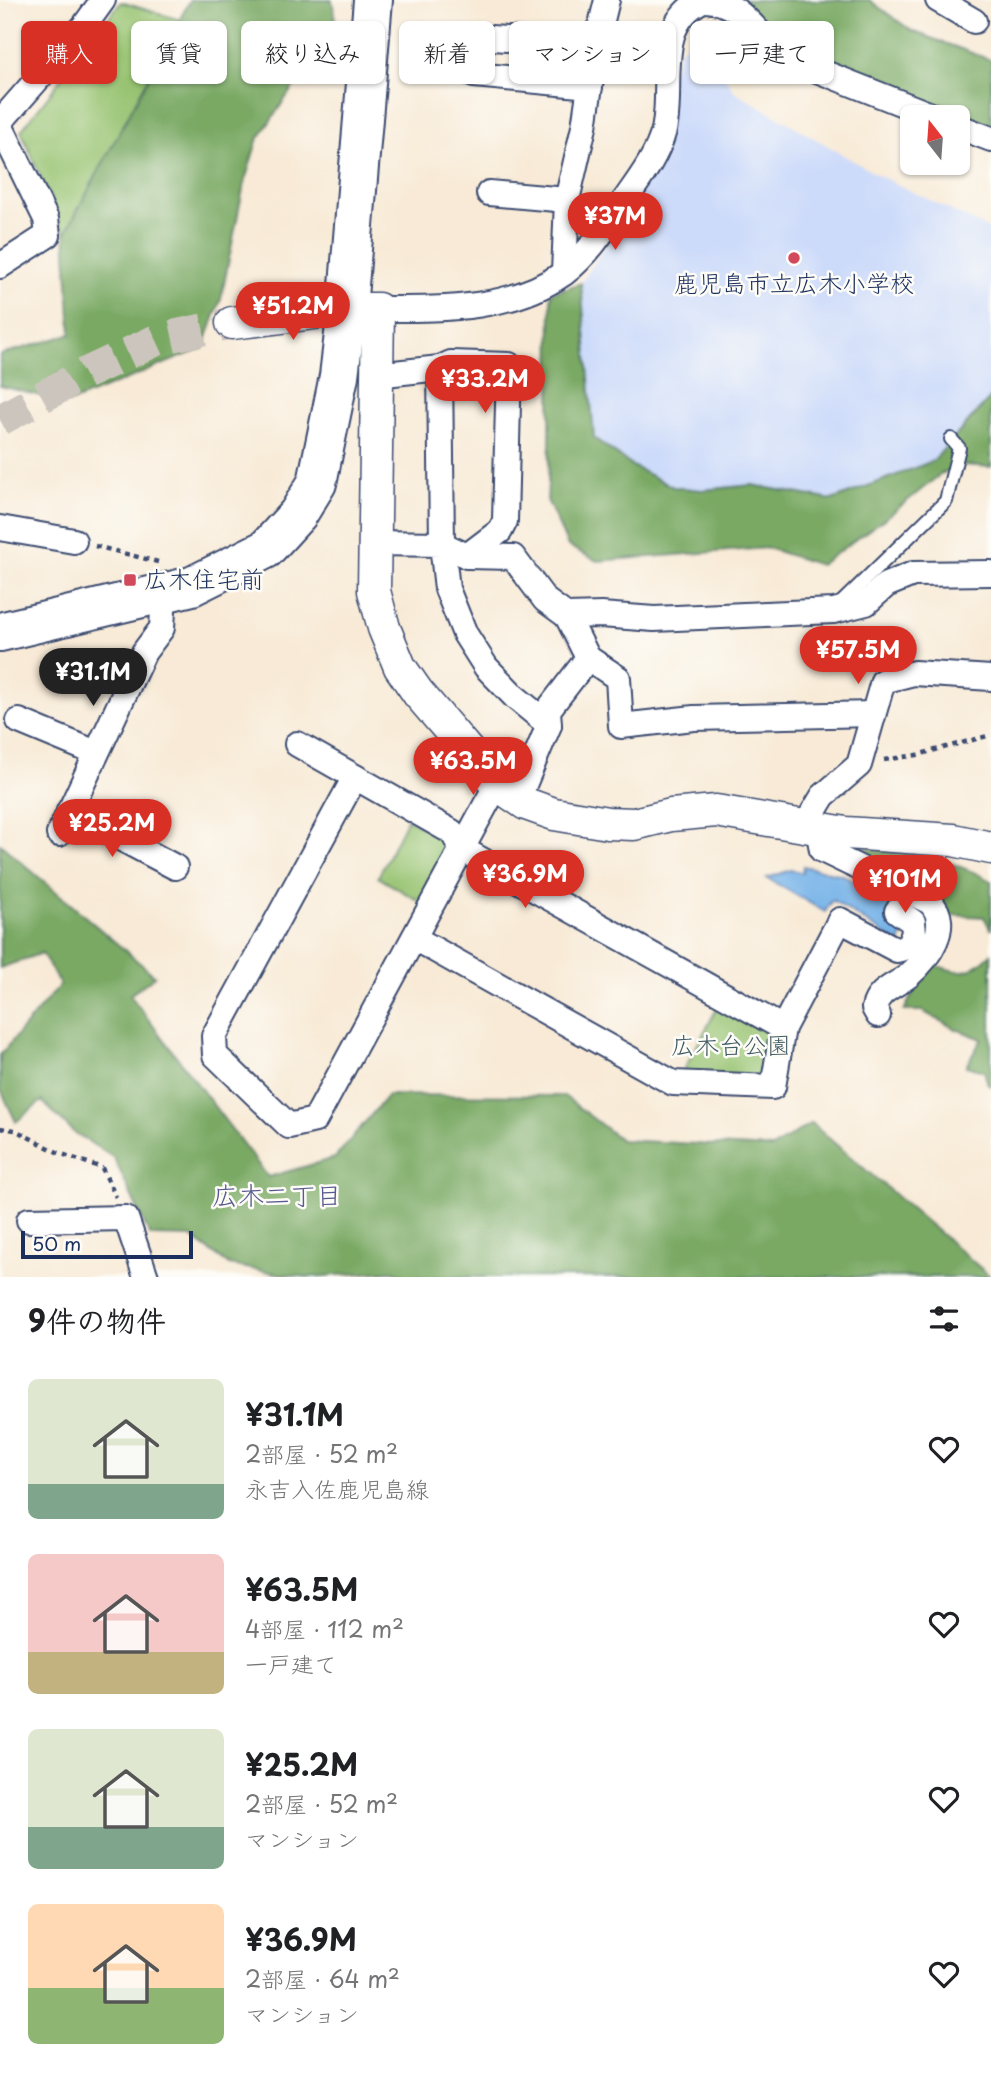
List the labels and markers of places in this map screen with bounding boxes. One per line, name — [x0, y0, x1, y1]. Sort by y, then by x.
pin: ¥37M — [574, 192, 656, 252]
marker: 鹿児島市立広木小学校 — [786, 250, 802, 266]
place label: 鹿児島市立広木小学校 — [674, 264, 914, 300]
pin: ¥51.2M — [236, 282, 350, 342]
pin: ¥33.2M — [428, 356, 542, 415]
place label: 広木住宅前 — [144, 560, 264, 596]
marker: 広木住宅前 — [122, 572, 138, 588]
pin: ¥57.5M — [801, 626, 915, 686]
pin: ¥31.1M — [36, 648, 150, 708]
pin: ¥63.5M — [416, 738, 530, 797]
pin: ¥25.2M — [55, 800, 169, 859]
pin: ¥36.9M — [468, 850, 582, 910]
pin: ¥101M — [856, 856, 954, 915]

